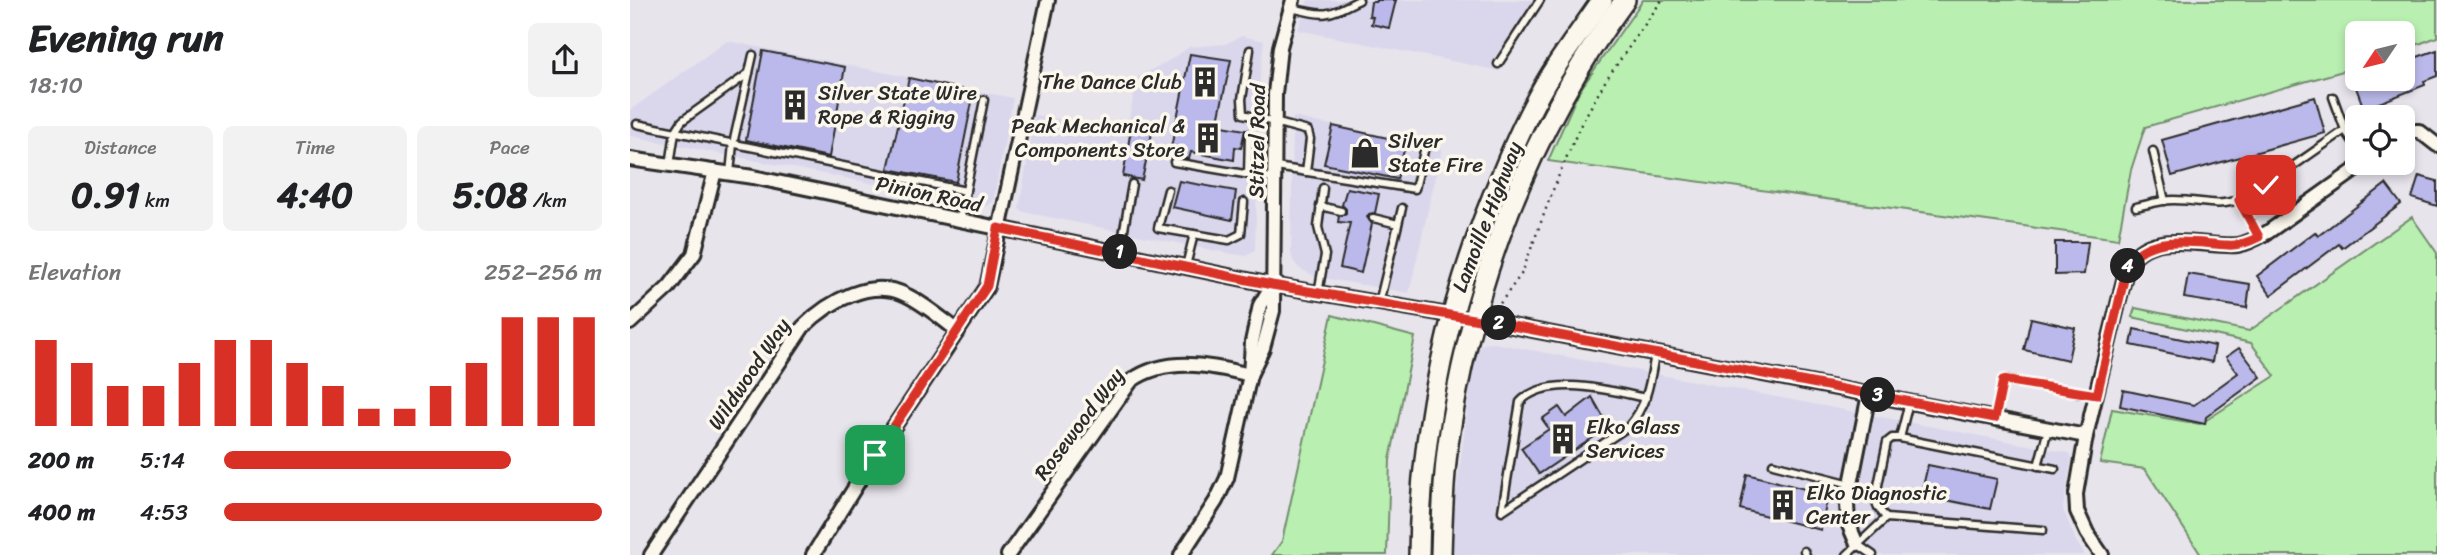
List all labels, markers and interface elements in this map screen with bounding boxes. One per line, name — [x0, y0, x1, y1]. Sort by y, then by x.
text: Evening run — [28, 5, 224, 72]
north arrow — [2345, 21, 2415, 91]
map controls — [2345, 21, 2415, 175]
button: share — [528, 23, 602, 97]
place label: The Dance Club — [1042, 63, 1182, 101]
text: 18:10 — [28, 65, 83, 106]
building icon: The Dance Club — [1188, 65, 1222, 99]
place label: Silver State Wire Rope & Rigging — [818, 74, 977, 136]
street label: Stitzel Road — [1237, 82, 1277, 198]
building icon: Silver State Wire Rope & Rigging — [778, 88, 812, 122]
button: locate — [2345, 105, 2415, 175]
place label: Peak Mechanical & Components Store — [1011, 107, 1185, 169]
building icon: Peak Mechanical & Components Store — [1191, 121, 1225, 155]
place label: Silver State Fire — [1388, 122, 1483, 184]
text: Distance — [84, 131, 156, 164]
text: Time — [295, 131, 335, 164]
text: Pace — [490, 131, 530, 164]
shop icon: Silver State Fire — [1348, 136, 1382, 170]
street label: Lamoille Highway — [1441, 136, 1533, 298]
pin — [2236, 155, 2296, 215]
text: 0.91 — [71, 164, 140, 226]
text: 4:40 — [277, 164, 353, 226]
text: 5:08 — [453, 164, 528, 226]
street label: Pinion Road — [872, 164, 988, 224]
icon: check — [2247, 166, 2285, 204]
text: km — [140, 184, 170, 217]
text: /km — [528, 184, 567, 217]
pin: 1 — [1102, 234, 1138, 270]
text: 1 — [1115, 235, 1124, 268]
pin: 4 — [2110, 248, 2146, 284]
text: 4 — [2122, 249, 2133, 282]
text: Elevation — [28, 252, 121, 293]
text: 252–256 m — [484, 252, 602, 293]
pin: 2 — [1482, 306, 1516, 340]
text: 2 — [1493, 306, 1504, 339]
street label: Wildwood Way — [697, 310, 801, 438]
street label: Rosewood Way — [1024, 359, 1134, 489]
pin: 3 — [1860, 378, 1896, 412]
text: 3 — [1872, 378, 1883, 411]
place label: Elko Glass Services — [1586, 408, 1680, 470]
building icon: Elko Glass Services — [1546, 422, 1580, 456]
pin — [845, 425, 905, 485]
icon: arrive — [856, 436, 894, 474]
text: 200 m — [28, 440, 94, 481]
text: 5:14 — [140, 440, 185, 481]
place label: Elko Diagnostic Center — [1806, 474, 1947, 536]
building icon: Elko Diagnostic Center — [1766, 488, 1800, 522]
text: 400 m — [28, 492, 95, 533]
text: 4:53 — [140, 492, 188, 533]

